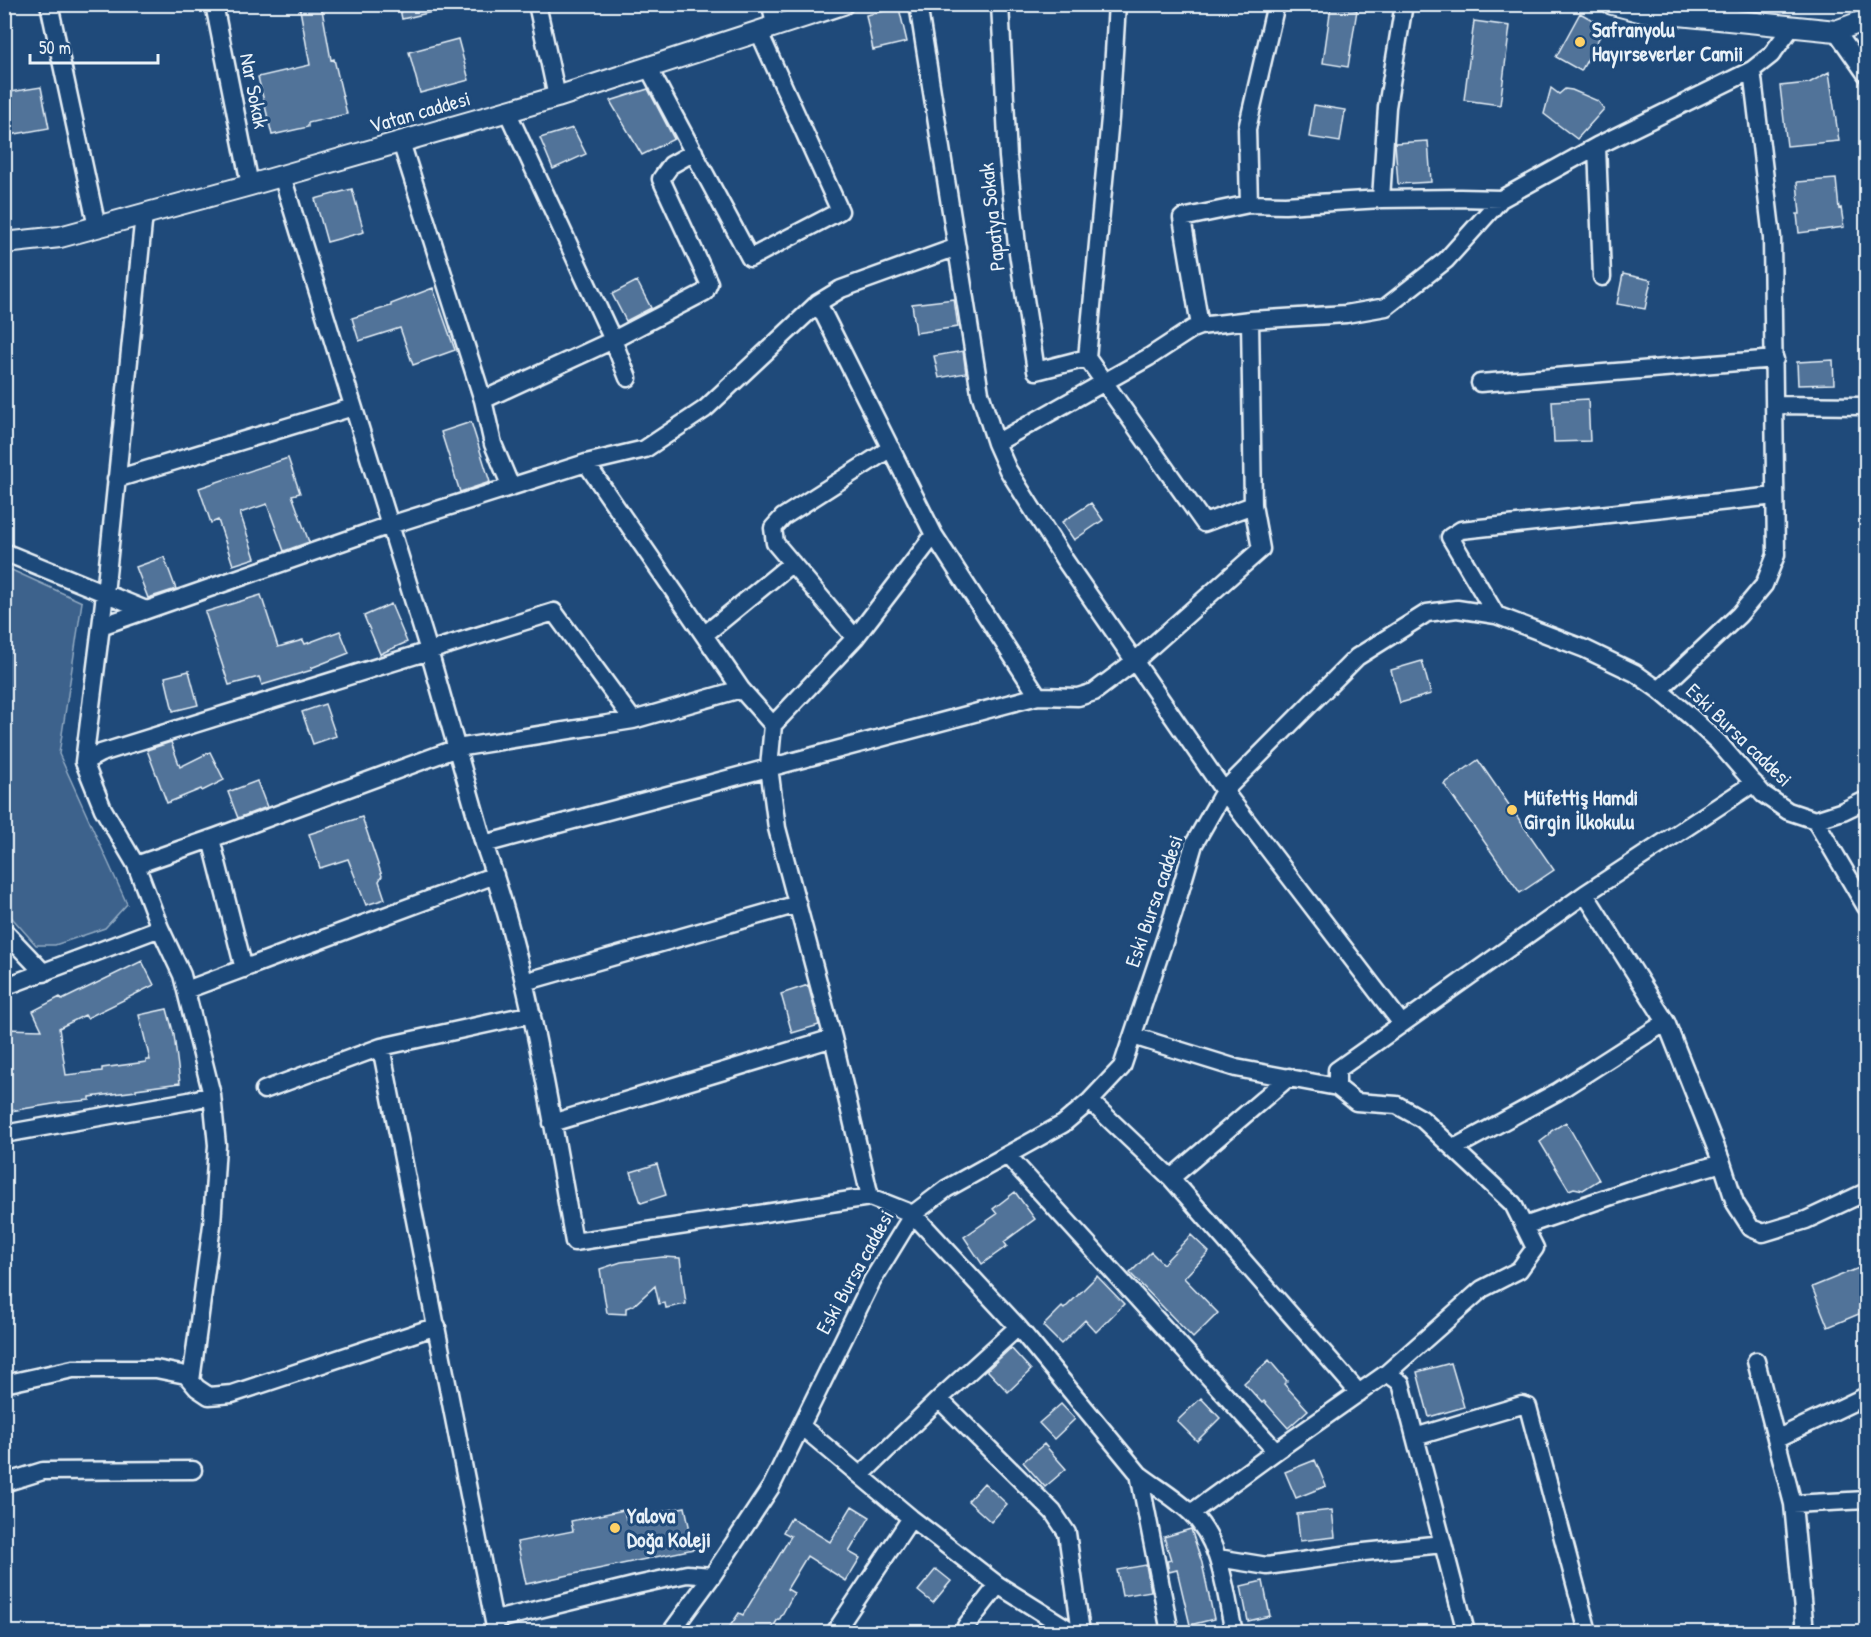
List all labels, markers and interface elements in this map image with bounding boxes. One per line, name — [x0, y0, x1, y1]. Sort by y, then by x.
place label: Safranyolu Hayırseverler Camii — [1592, 15, 1743, 69]
scale bar — [30, 27, 158, 65]
text: 50 m — [39, 35, 71, 60]
marker: Safranyolu Hayırseverler Camii — [1573, 35, 1587, 49]
street label: Nar Sokak — [233, 51, 276, 131]
street label: Vatan caddesi — [366, 83, 474, 140]
street label: Papatya Sokak — [971, 161, 1012, 273]
street label: Eski Bursa caddesi — [1680, 676, 1799, 793]
place label: Müfettiş Hamdi Girgin İlkokulu — [1524, 783, 1638, 837]
marker: Müfettiş Hamdi Girgin İlkokulu — [1505, 803, 1519, 817]
street label: Eski Bursa caddesi — [1117, 831, 1190, 971]
street label: Eski Bursa caddesi — [808, 1204, 901, 1339]
place label: Yalova Doğa Koleji — [627, 1501, 711, 1555]
marker: Yalova Doğa Koleji — [608, 1521, 622, 1535]

